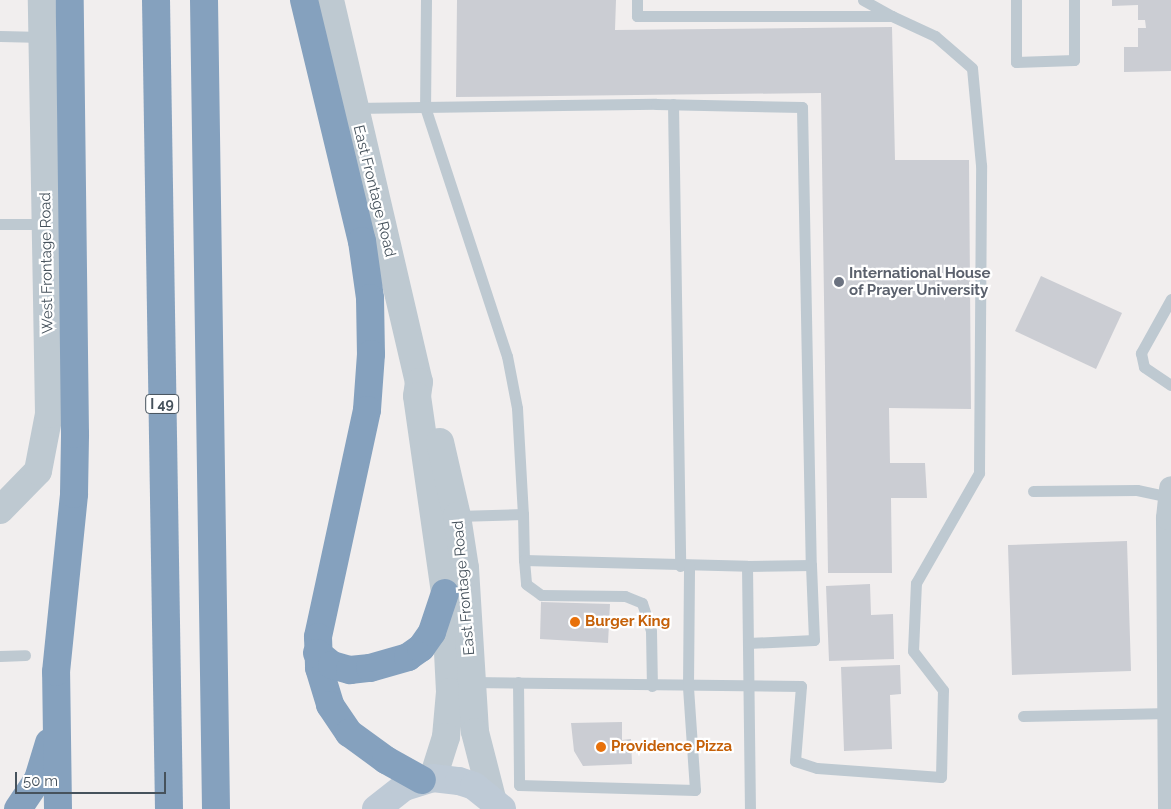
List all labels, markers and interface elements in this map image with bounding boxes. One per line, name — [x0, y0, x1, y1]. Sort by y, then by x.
street label: East Frontage Road — [349, 123, 399, 259]
street label: West Frontage Road — [37, 192, 57, 334]
place label: International House of Prayer University — [849, 264, 991, 299]
marker: International House of Prayer University — [833, 276, 845, 288]
road number: I 49 — [144, 392, 180, 416]
street label: East Frontage Road — [449, 520, 479, 656]
place label: Burger King — [585, 613, 670, 631]
marker: Burger King — [569, 616, 581, 628]
place label: Providence Pizza — [611, 738, 732, 756]
marker: Providence Pizza — [595, 741, 607, 753]
scale bar — [18, 762, 169, 794]
text: 50 m — [23, 772, 58, 790]

